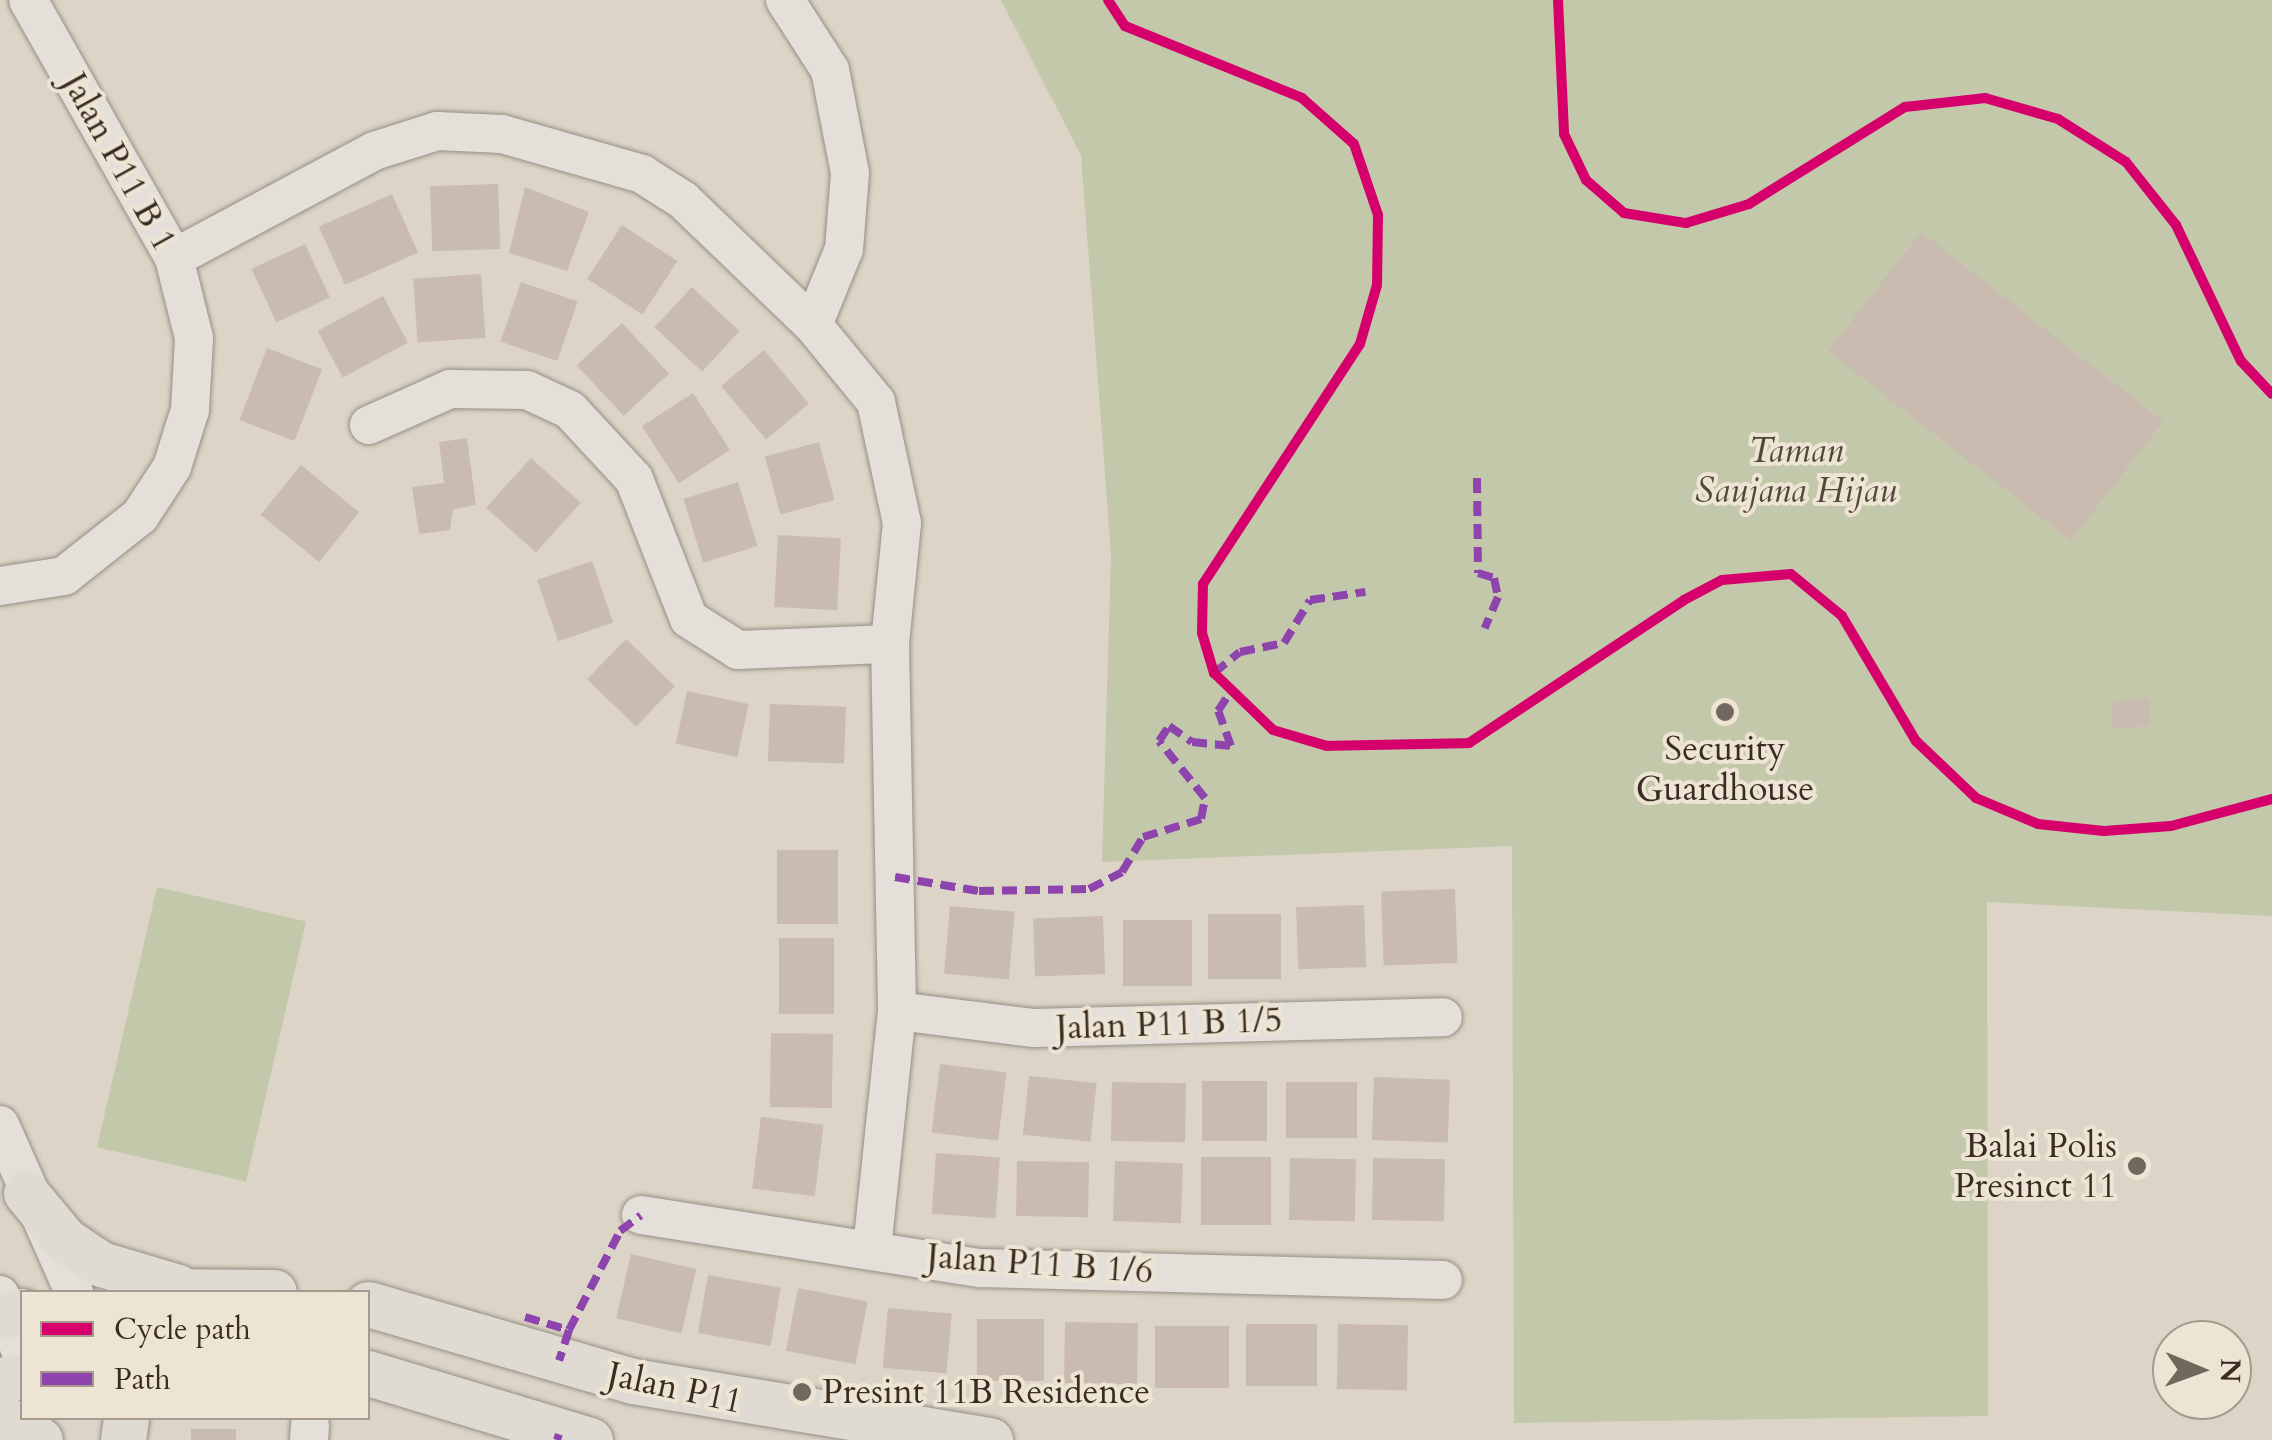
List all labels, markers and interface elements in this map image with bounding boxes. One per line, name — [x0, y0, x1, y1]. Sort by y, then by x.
street label: Jalan P11 B 1 — [53, 66, 185, 258]
park label: Taman Saujana Hijau — [1695, 430, 1897, 512]
marker: Security Guardhouse — [1714, 701, 1736, 723]
place label: Security Guardhouse — [1636, 728, 1814, 810]
street label: Jalan P11 B 1/5 — [1055, 999, 1283, 1049]
place label: Balai Polis Presinct 11 — [1954, 1125, 2117, 1207]
marker: Balai Polis Presinct 11 — [2126, 1155, 2148, 1177]
street label: Jalan P11 B 1/6 — [925, 1235, 1155, 1293]
legend — [20, 1290, 370, 1420]
text: Cycle path — [114, 1309, 251, 1350]
north arrow — [2152, 1320, 2252, 1420]
street label: Jalan P11 — [604, 1353, 746, 1423]
text: N — [2211, 1358, 2249, 1383]
text: Path — [114, 1359, 171, 1400]
place label: Presint 11B Residence — [822, 1371, 1150, 1413]
marker: Presint 11B Residence — [791, 1381, 813, 1403]

